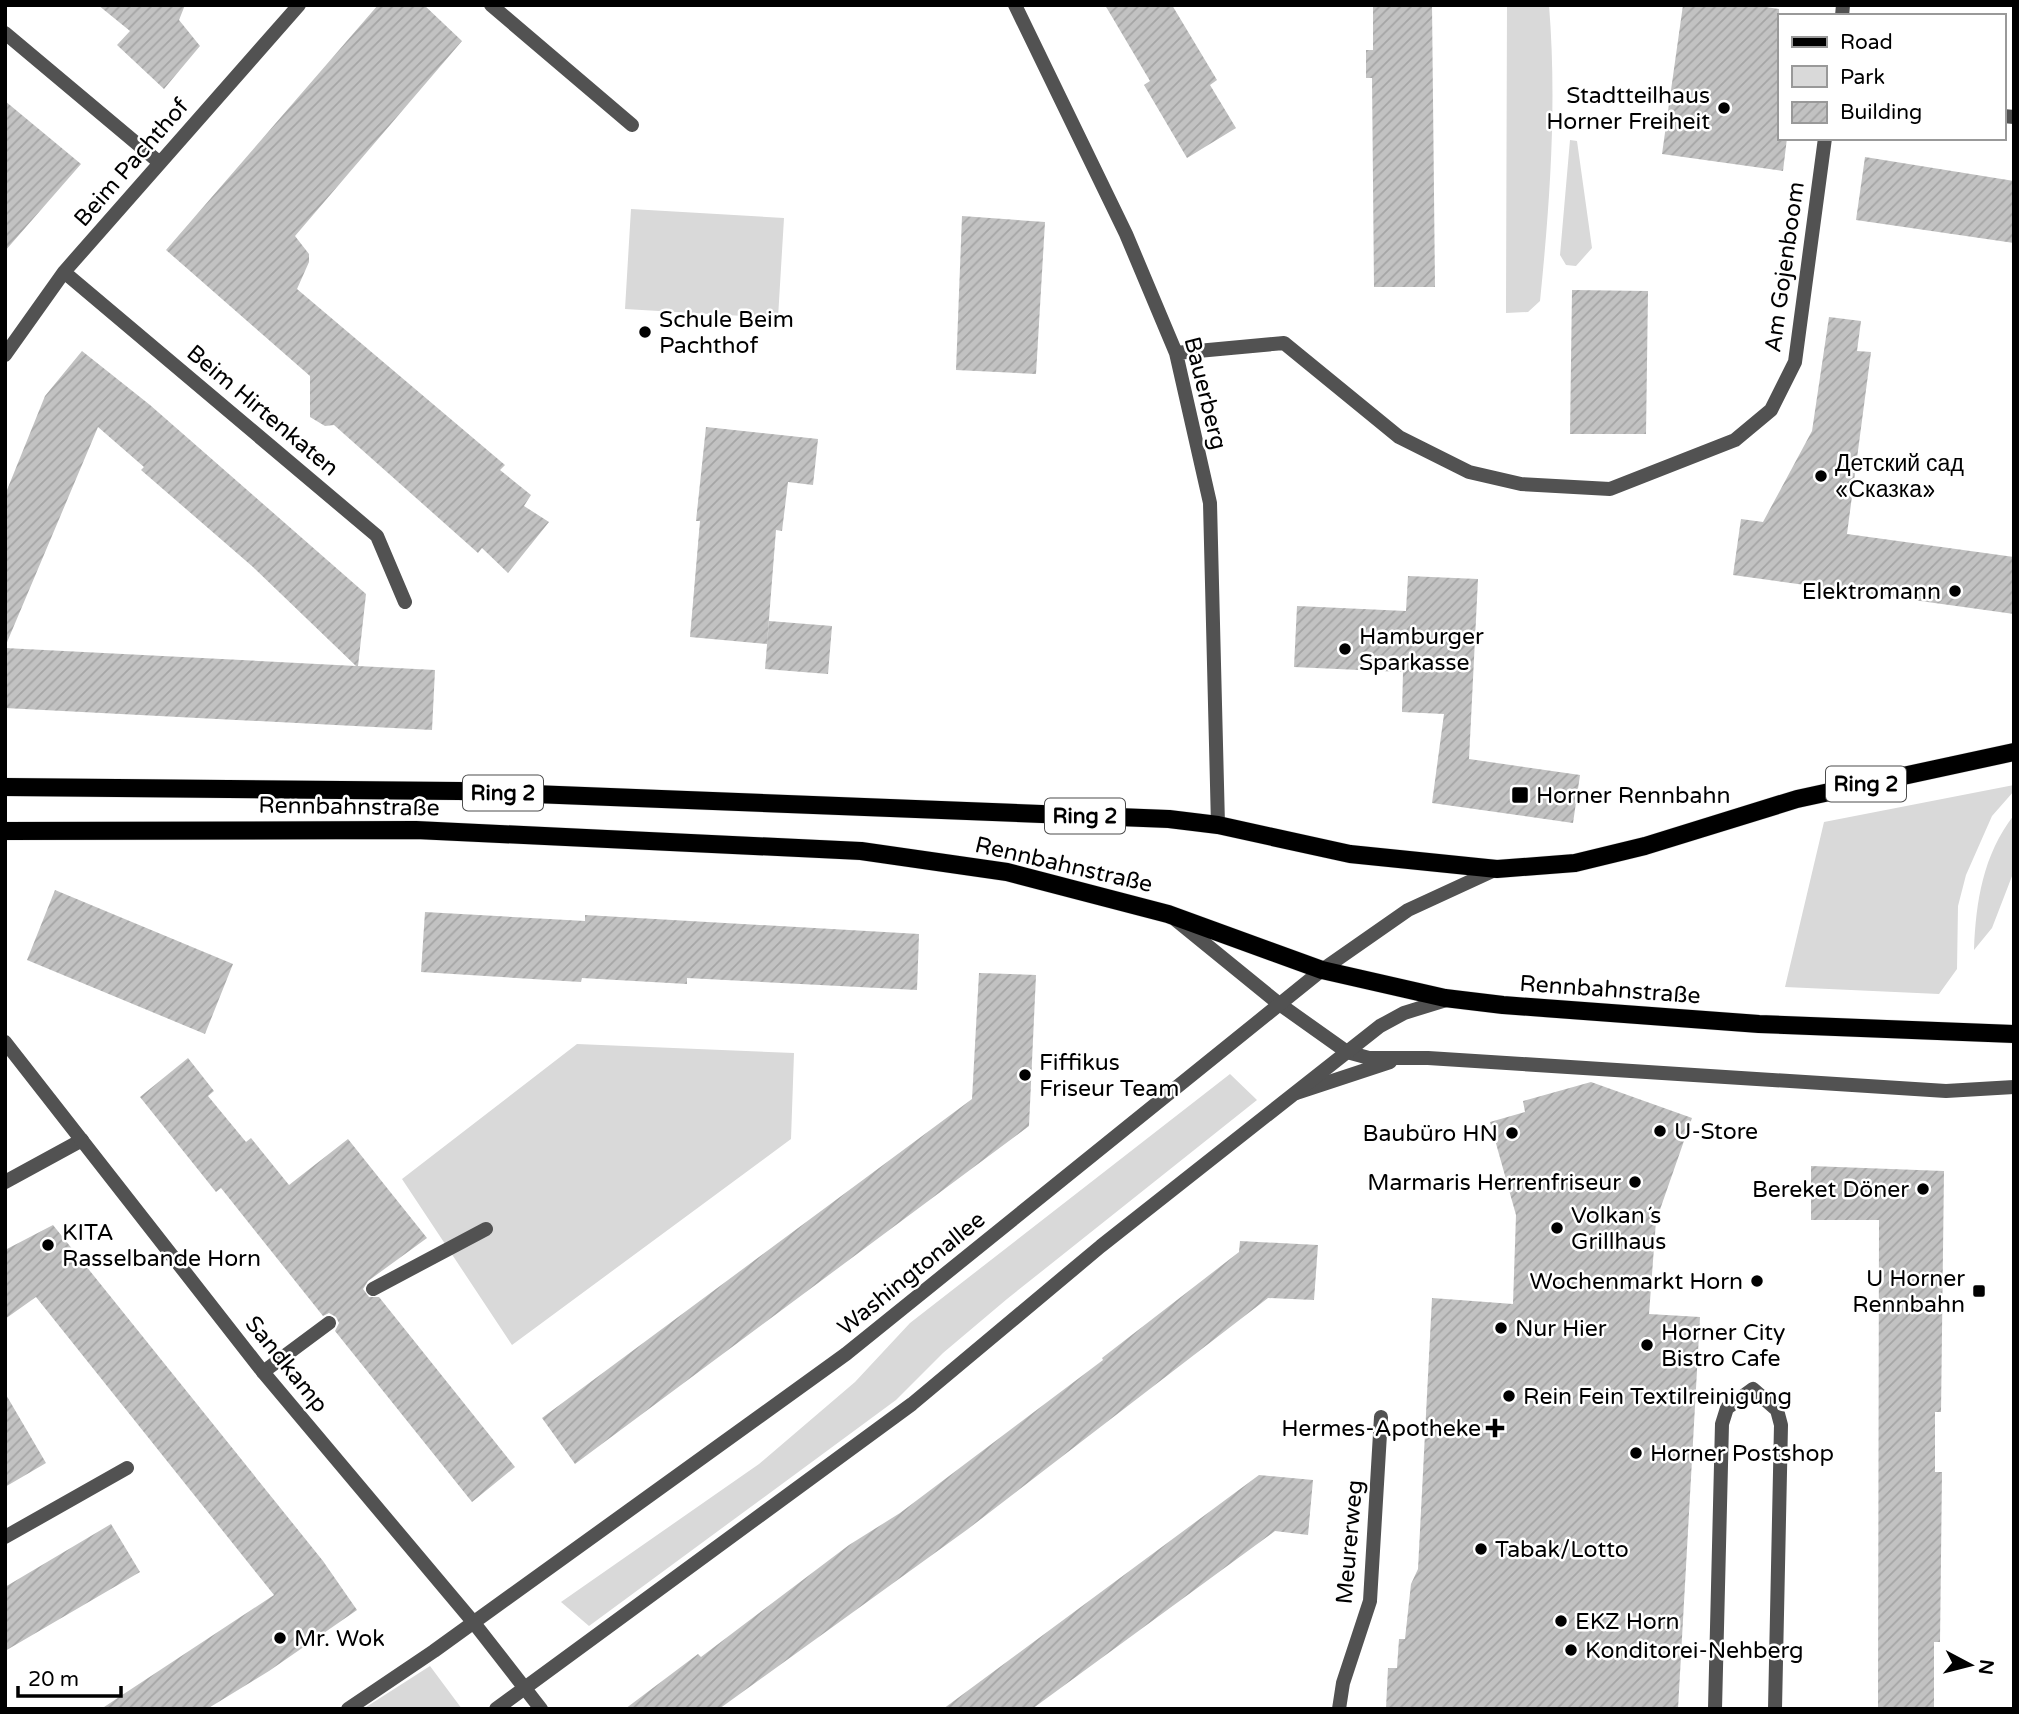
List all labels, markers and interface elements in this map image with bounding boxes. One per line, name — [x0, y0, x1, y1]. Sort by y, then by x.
legend — [1778, 14, 2005, 140]
text: Road — [1840, 30, 1893, 55]
text: Park — [1840, 65, 1885, 90]
place label: Stadtteilhaus Horner Freiheit — [1546, 82, 1710, 136]
street label: Beim Pachthof — [68, 93, 195, 233]
marker: Stadtteilhaus Horner Freiheit — [1716, 100, 1732, 116]
text: Building — [1840, 100, 1922, 125]
street label: Am Gojenboom — [1759, 180, 1811, 354]
place label: Schule Beim Pachthof — [659, 306, 794, 360]
marker: Schule Beim Pachthof — [637, 324, 653, 340]
street label: Bauerberg — [1178, 334, 1233, 452]
street label: Beim Hirtenkaten — [181, 339, 344, 482]
place label: Детский сад «Сказка» — [1835, 450, 1964, 504]
marker: Детский сад «Сказка» — [1813, 468, 1829, 484]
place label: Elektromann — [1802, 578, 1941, 606]
marker: Elektromann — [1947, 583, 1963, 599]
place label: Hamburger Sparkasse — [1359, 623, 1484, 677]
marker: Hamburger Sparkasse — [1337, 641, 1353, 657]
road number: Ring 2 — [1826, 766, 1906, 802]
road number: Ring 2 — [463, 776, 543, 810]
place label: Horner Rennbahn — [1536, 782, 1731, 810]
marker: Horner Rennbahn — [1510, 785, 1530, 805]
street label: Rennbahnstraße — [258, 791, 440, 823]
road number: Ring 2 — [1045, 798, 1125, 834]
street label: Rennbahnstraße — [972, 831, 1155, 899]
street label: Rennbahnstraße — [1519, 970, 1701, 1010]
place label: Fiffikus Friseur Team — [1039, 1049, 1179, 1103]
marker: Fiffikus Friseur Team — [1017, 1067, 1033, 1083]
place label: U-Store — [1674, 1118, 1758, 1146]
place label: Baubüro HN — [1362, 1120, 1498, 1148]
marker: U-Store — [1652, 1123, 1668, 1139]
marker: Baubüro HN — [1504, 1125, 1520, 1141]
place label: Marmaris Herrenfriseur — [1367, 1169, 1621, 1197]
marker: Marmaris Herrenfriseur — [1627, 1174, 1643, 1190]
place label: Bereket Döner — [1752, 1176, 1909, 1204]
marker: Bereket Döner — [1915, 1181, 1931, 1197]
place label: Volkan´s Grillhaus — [1571, 1202, 1666, 1256]
street label: Washingtonallee — [832, 1206, 991, 1342]
place label: KITA Rasselbande Horn — [62, 1219, 261, 1273]
marker: Volkan´s Grillhaus — [1549, 1220, 1565, 1236]
marker: KITA Rasselbande Horn — [40, 1237, 56, 1253]
place label: U Horner Rennbahn — [1852, 1265, 1965, 1319]
place label: Wochenmarkt Horn — [1530, 1268, 1743, 1296]
marker: Wochenmarkt Horn — [1749, 1273, 1765, 1289]
marker: U Horner Rennbahn — [1971, 1283, 1987, 1299]
street label: Sandkamp — [239, 1311, 334, 1419]
place label: Nur Hier — [1515, 1315, 1607, 1343]
place label: Horner City Bistro Cafe — [1661, 1319, 1785, 1373]
marker: Nur Hier — [1493, 1320, 1509, 1336]
marker: Horner City Bistro Cafe — [1639, 1337, 1655, 1353]
place label: Rein Fein Textilreinigung — [1523, 1383, 1792, 1411]
marker: Rein Fein Textilreinigung — [1501, 1388, 1517, 1404]
place label: Hermes-Apotheke — [1281, 1415, 1481, 1443]
marker: Hermes-Apotheke — [1487, 1420, 1503, 1436]
place label: Horner Postshop — [1650, 1440, 1834, 1468]
marker: Horner Postshop — [1628, 1445, 1644, 1461]
street label: Meurerweg — [1331, 1479, 1369, 1605]
place label: Tabak/Lotto — [1495, 1536, 1629, 1564]
marker: Tabak/Lotto — [1473, 1541, 1489, 1557]
place label: EKZ Horn — [1575, 1608, 1680, 1636]
marker: EKZ Horn — [1553, 1613, 1569, 1629]
place label: Mr. Wok — [294, 1625, 385, 1653]
marker: Mr. Wok — [272, 1630, 288, 1646]
north arrow — [1935, 1630, 2005, 1700]
place label: Konditorei-Nehberg — [1585, 1637, 1804, 1665]
marker: Konditorei-Nehberg — [1563, 1642, 1579, 1658]
scale bar — [18, 1654, 121, 1698]
text: N — [1974, 1658, 1998, 1676]
text: 20 m — [28, 1667, 79, 1692]

